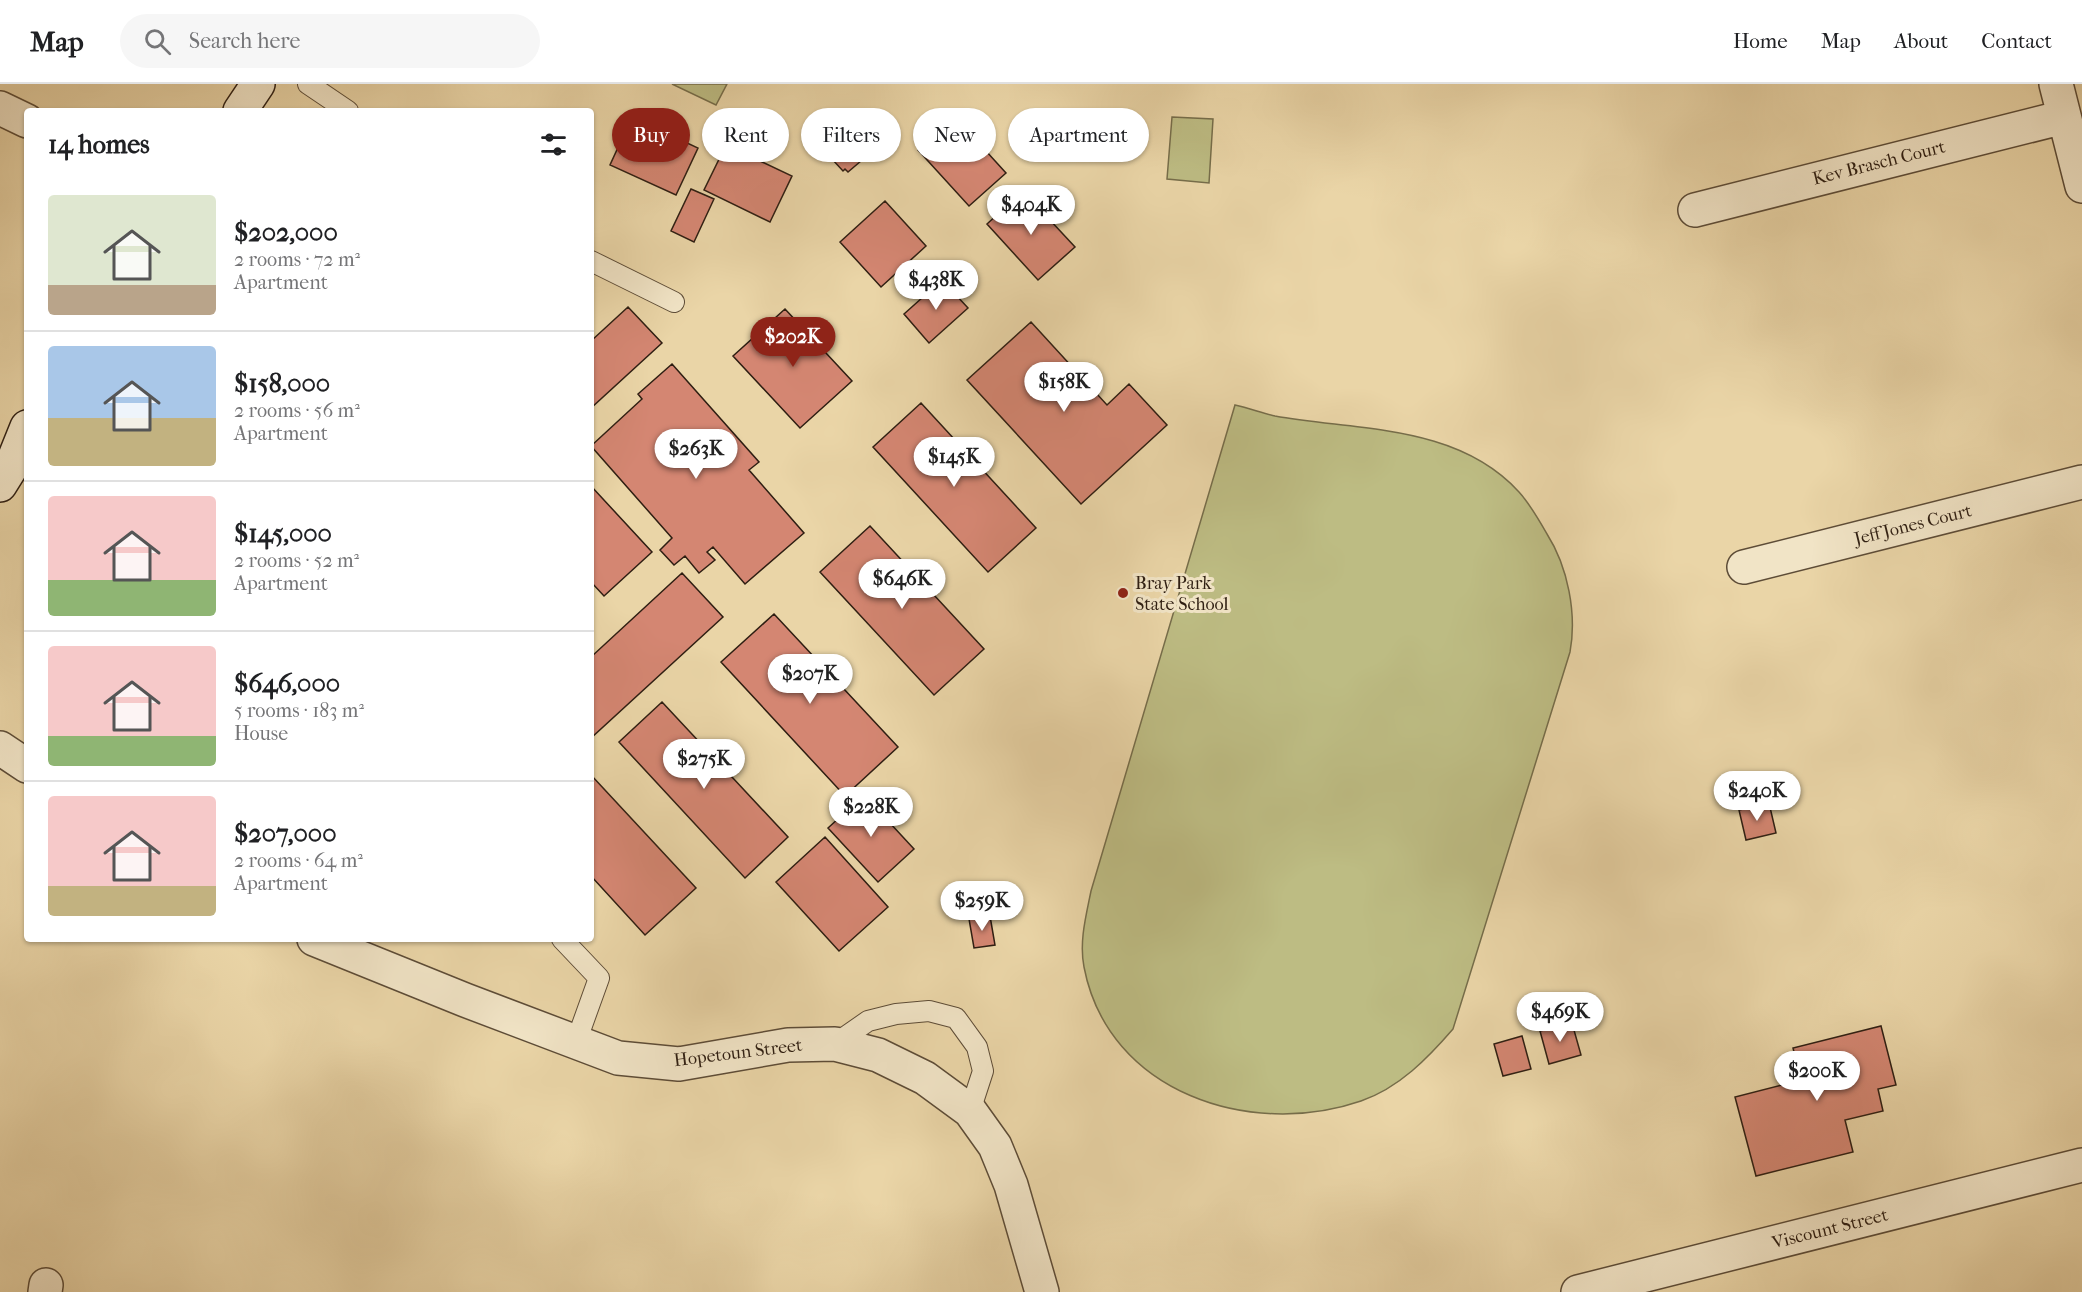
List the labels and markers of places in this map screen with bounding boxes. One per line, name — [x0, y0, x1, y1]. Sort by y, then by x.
pin: $404K — [989, 185, 1073, 236]
pin: $438K — [894, 260, 978, 311]
pin: $202K — [751, 317, 835, 368]
pin: $158K — [1022, 362, 1106, 413]
pin: $263K — [654, 429, 738, 480]
pin: $145K — [912, 437, 996, 488]
pin: $646K — [860, 559, 944, 610]
place label: Bray Park State School — [1135, 573, 1229, 615]
marker: Bray Park State School — [1116, 586, 1130, 600]
pin: $207K — [768, 654, 852, 705]
pin: $275K — [662, 739, 746, 790]
pin: $240K — [1715, 771, 1799, 822]
pin: $228K — [829, 787, 913, 838]
pin: $259K — [940, 881, 1024, 932]
pin: $469K — [1518, 992, 1602, 1043]
pin: $200K — [1775, 1051, 1859, 1102]

